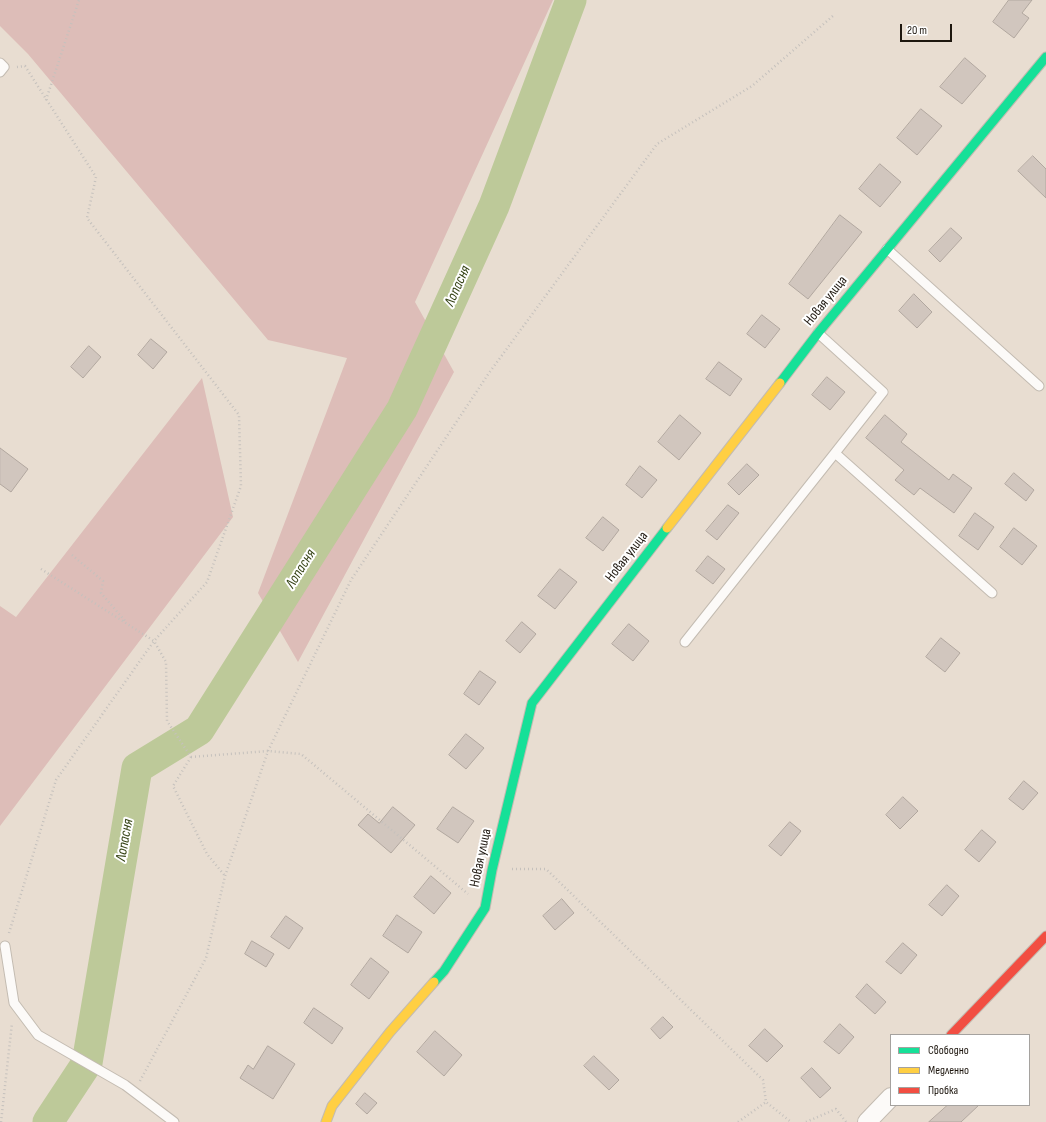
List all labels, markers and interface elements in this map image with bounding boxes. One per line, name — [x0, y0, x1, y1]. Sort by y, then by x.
scale bar — [902, 16, 954, 42]
text: 20 m — [907, 23, 927, 38]
water label: Лопасня — [441, 263, 475, 309]
street label: Новая улица — [801, 273, 851, 329]
street label: Новая улица — [602, 529, 652, 585]
water label: Лопасня — [282, 546, 320, 592]
water label: Лопасня — [112, 818, 138, 862]
street label: Новая улица — [467, 827, 495, 889]
legend — [890, 1034, 1030, 1106]
text: Свободно — [928, 1043, 969, 1058]
text: Медленно — [928, 1063, 969, 1078]
text: Пробка — [928, 1083, 958, 1098]

